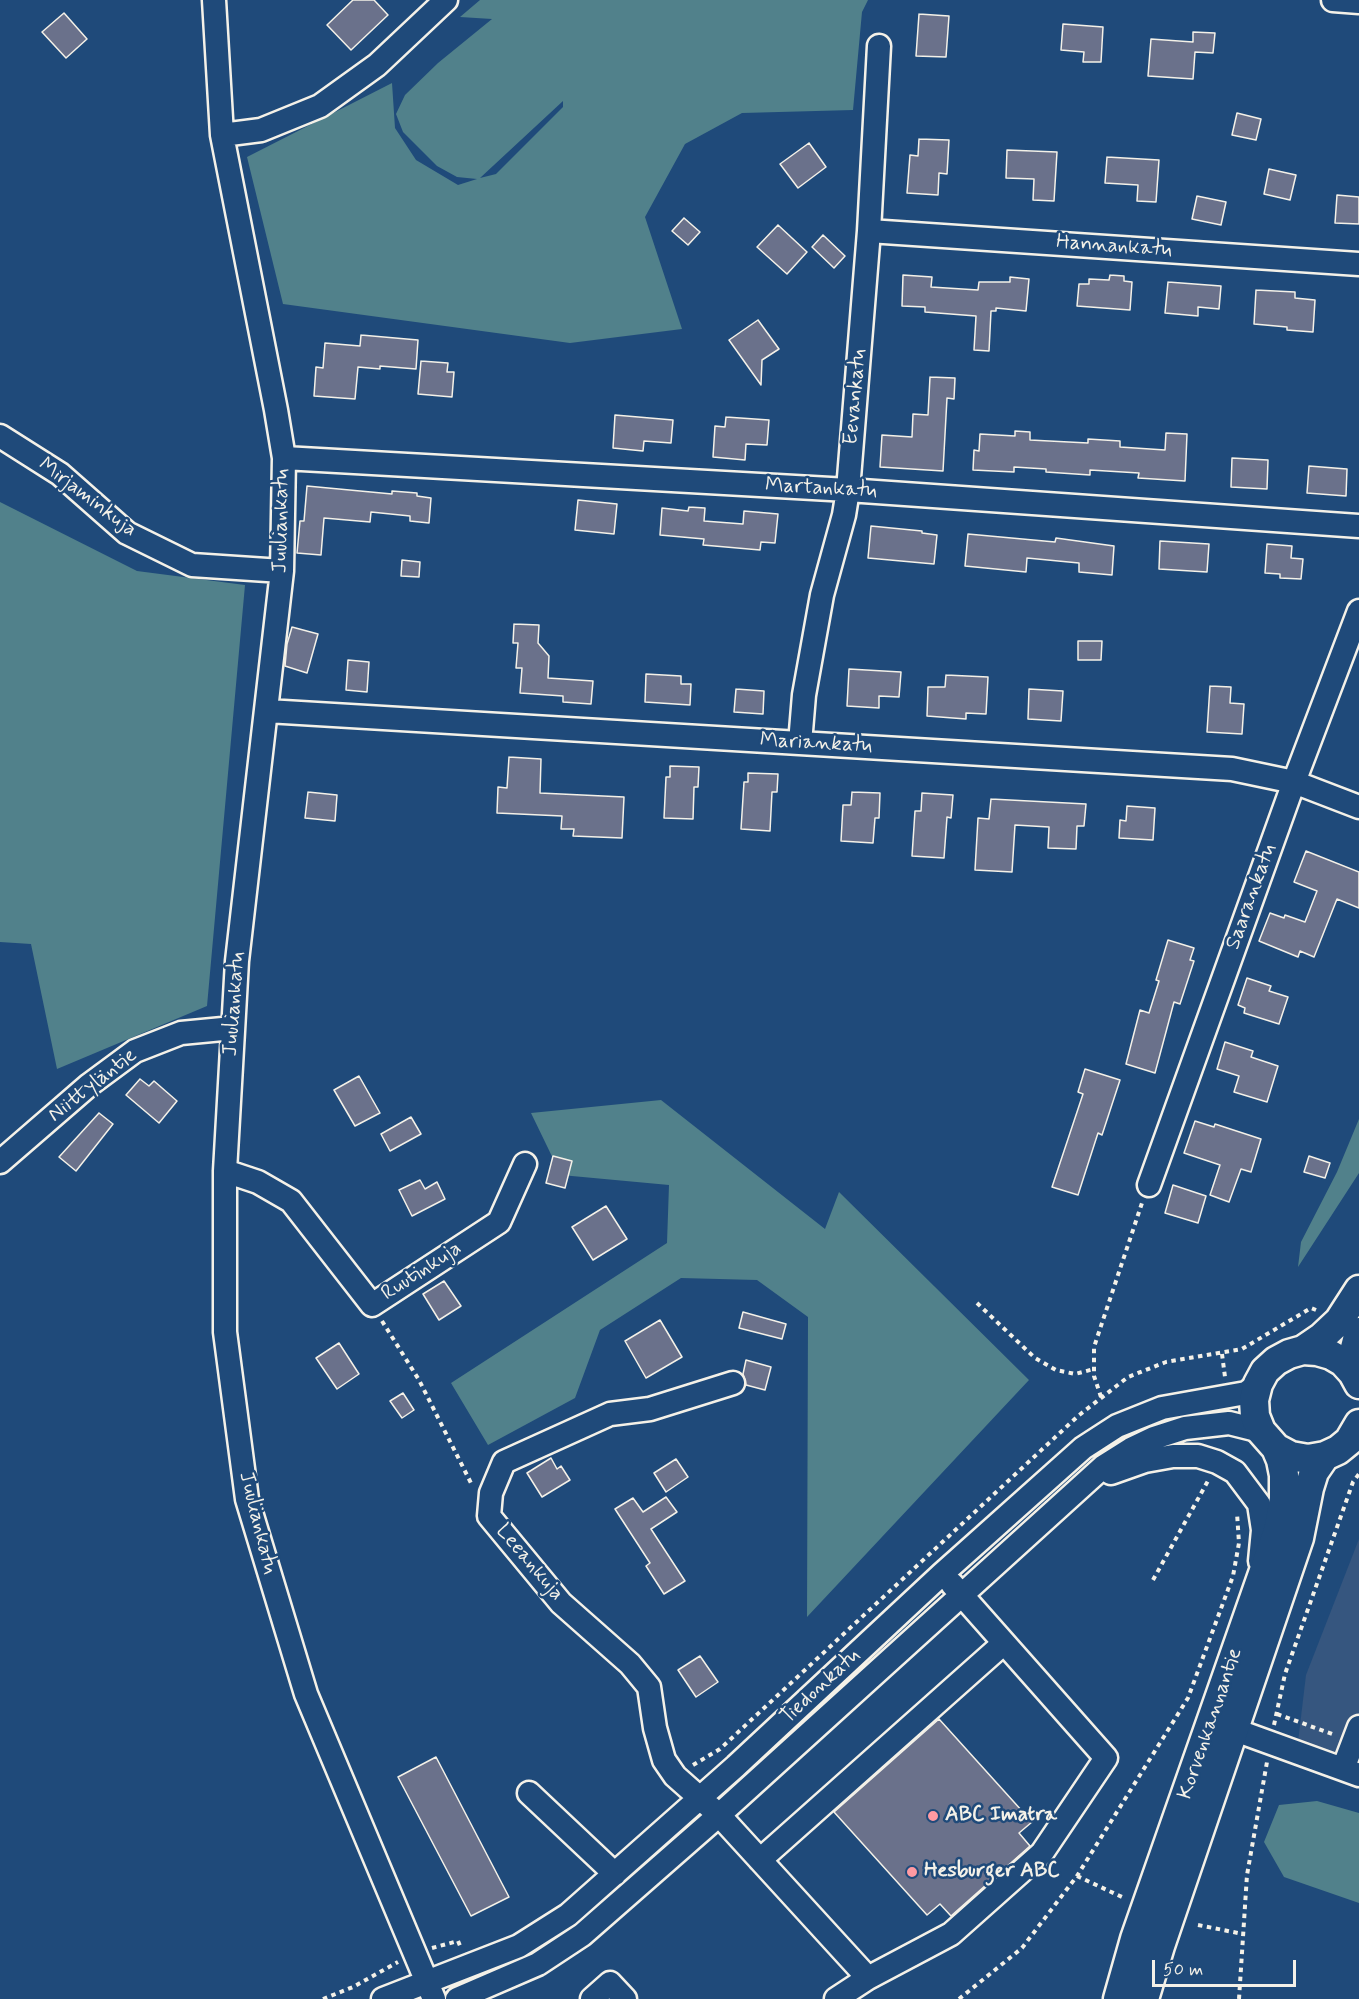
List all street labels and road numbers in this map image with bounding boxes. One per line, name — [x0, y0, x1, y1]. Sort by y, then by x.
street label: Hannankatu — [1055, 230, 1173, 264]
street label: Eevankatu — [839, 348, 873, 446]
street label: Mirjaminkuja — [33, 453, 141, 543]
street label: Juuliankatu — [268, 469, 296, 573]
street label: Martankatu — [764, 473, 878, 505]
street label: Mariankatu — [759, 728, 873, 760]
street label: Saarankatu — [1221, 841, 1283, 953]
street label: Juuliankatu — [219, 951, 251, 1057]
street label: Niittyläntie — [44, 1044, 142, 1128]
street label: Ruutinkuja — [377, 1237, 467, 1307]
street label: Juuliankatu — [232, 1469, 282, 1577]
street label: Leeankuja — [490, 1519, 568, 1607]
street label: Tiedonkatu — [776, 1644, 866, 1730]
street label: Korvenkannantie — [1173, 1645, 1249, 1803]

